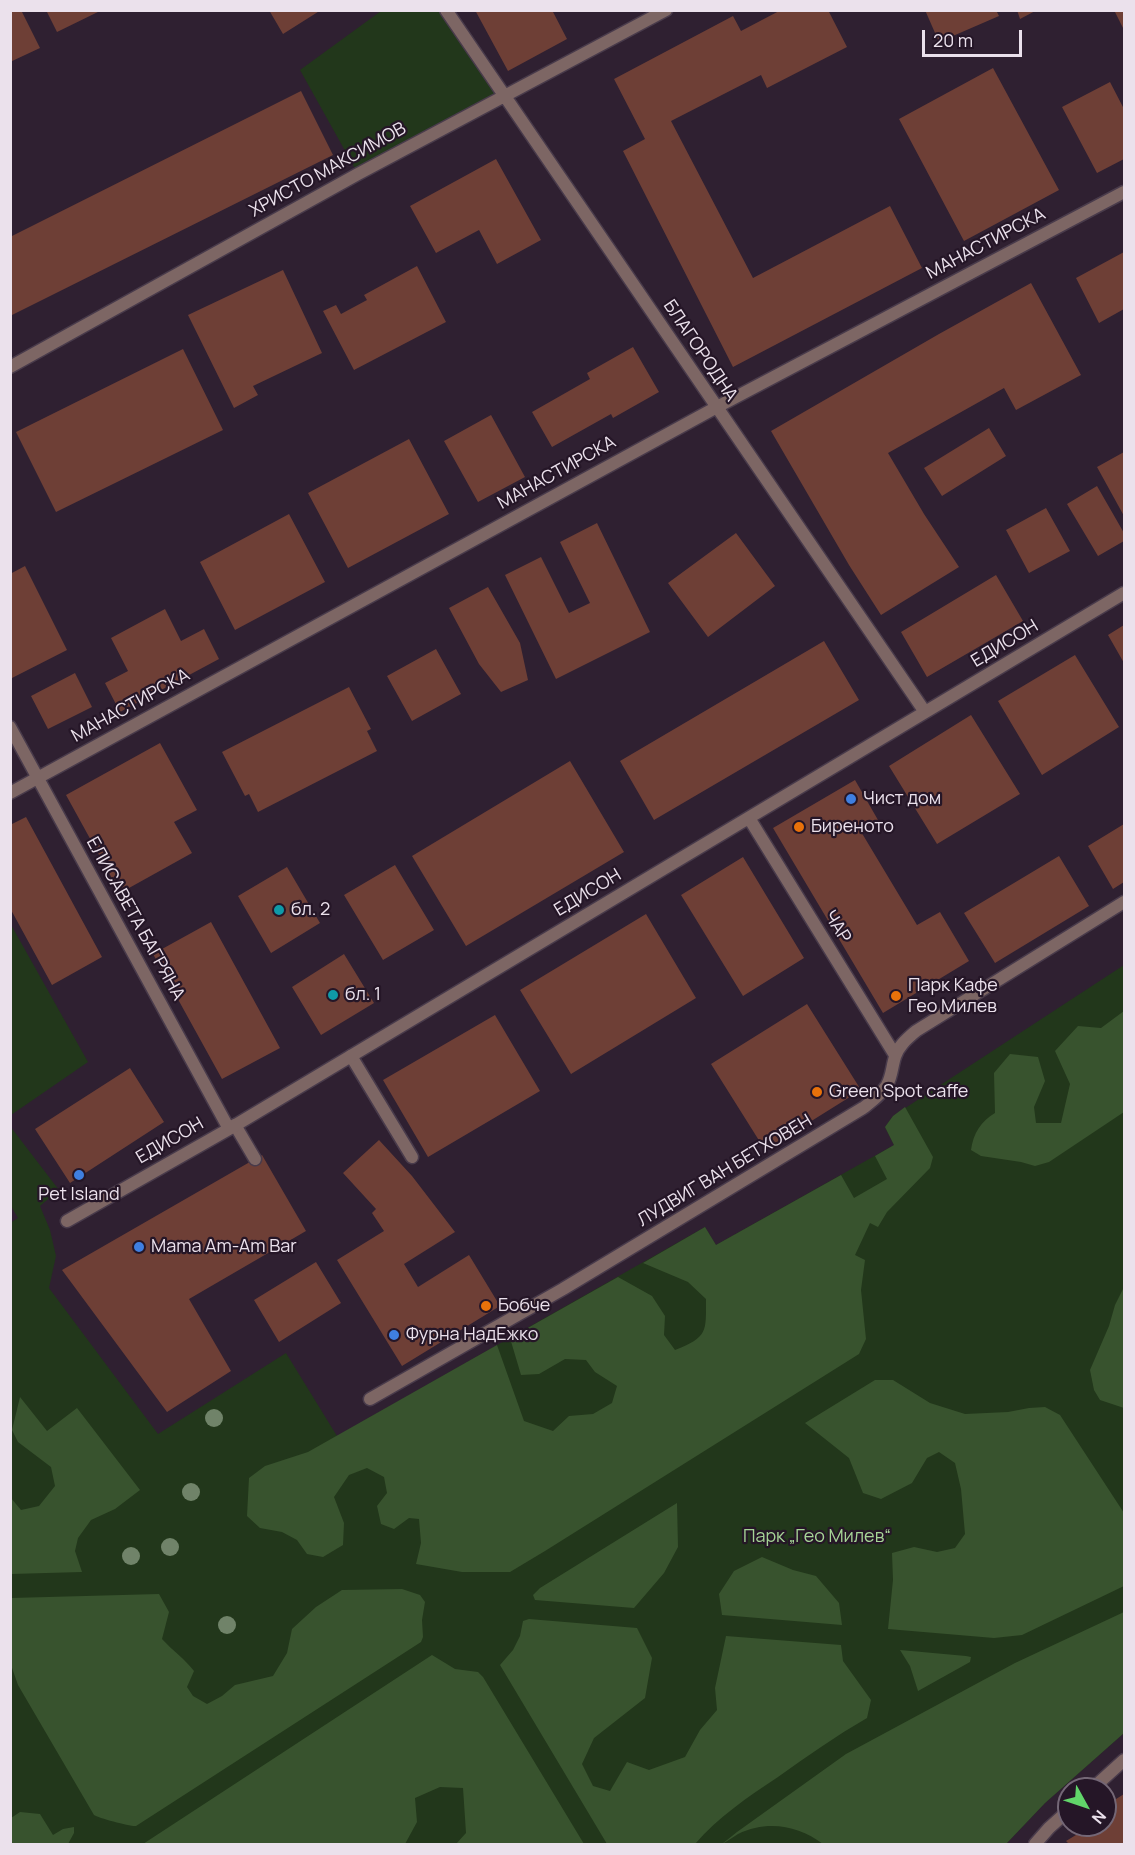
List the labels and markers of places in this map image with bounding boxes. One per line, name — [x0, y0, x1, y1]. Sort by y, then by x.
place label: Чист дом — [863, 788, 941, 810]
marker: Чист дом — [844, 792, 858, 806]
place label: Биреното — [811, 816, 894, 838]
marker: Биреното — [792, 820, 806, 834]
place label: бл. 2 — [291, 899, 330, 921]
marker: бл. 2 — [272, 903, 286, 917]
place label: Парк Кафе Гео Милев — [908, 975, 998, 1018]
place label: бл. 1 — [345, 984, 381, 1006]
marker: бл. 1 — [326, 988, 340, 1002]
marker: Парк Кафе Гео Милев — [889, 989, 903, 1003]
place label: Green Spot caffe — [829, 1081, 968, 1103]
marker: Green Spot caffe — [810, 1085, 824, 1099]
marker: Pet Island — [72, 1168, 86, 1182]
place label: Pet Island — [38, 1184, 120, 1206]
place label: Mama Am-Am Bar — [151, 1236, 297, 1258]
marker: Mama Am-Am Bar — [132, 1240, 146, 1254]
place label: Бобче — [498, 1295, 550, 1317]
marker: Бобче — [479, 1299, 493, 1313]
place label: Фурна НадЕжко — [406, 1324, 538, 1346]
marker: Фурна НадЕжко — [387, 1328, 401, 1342]

